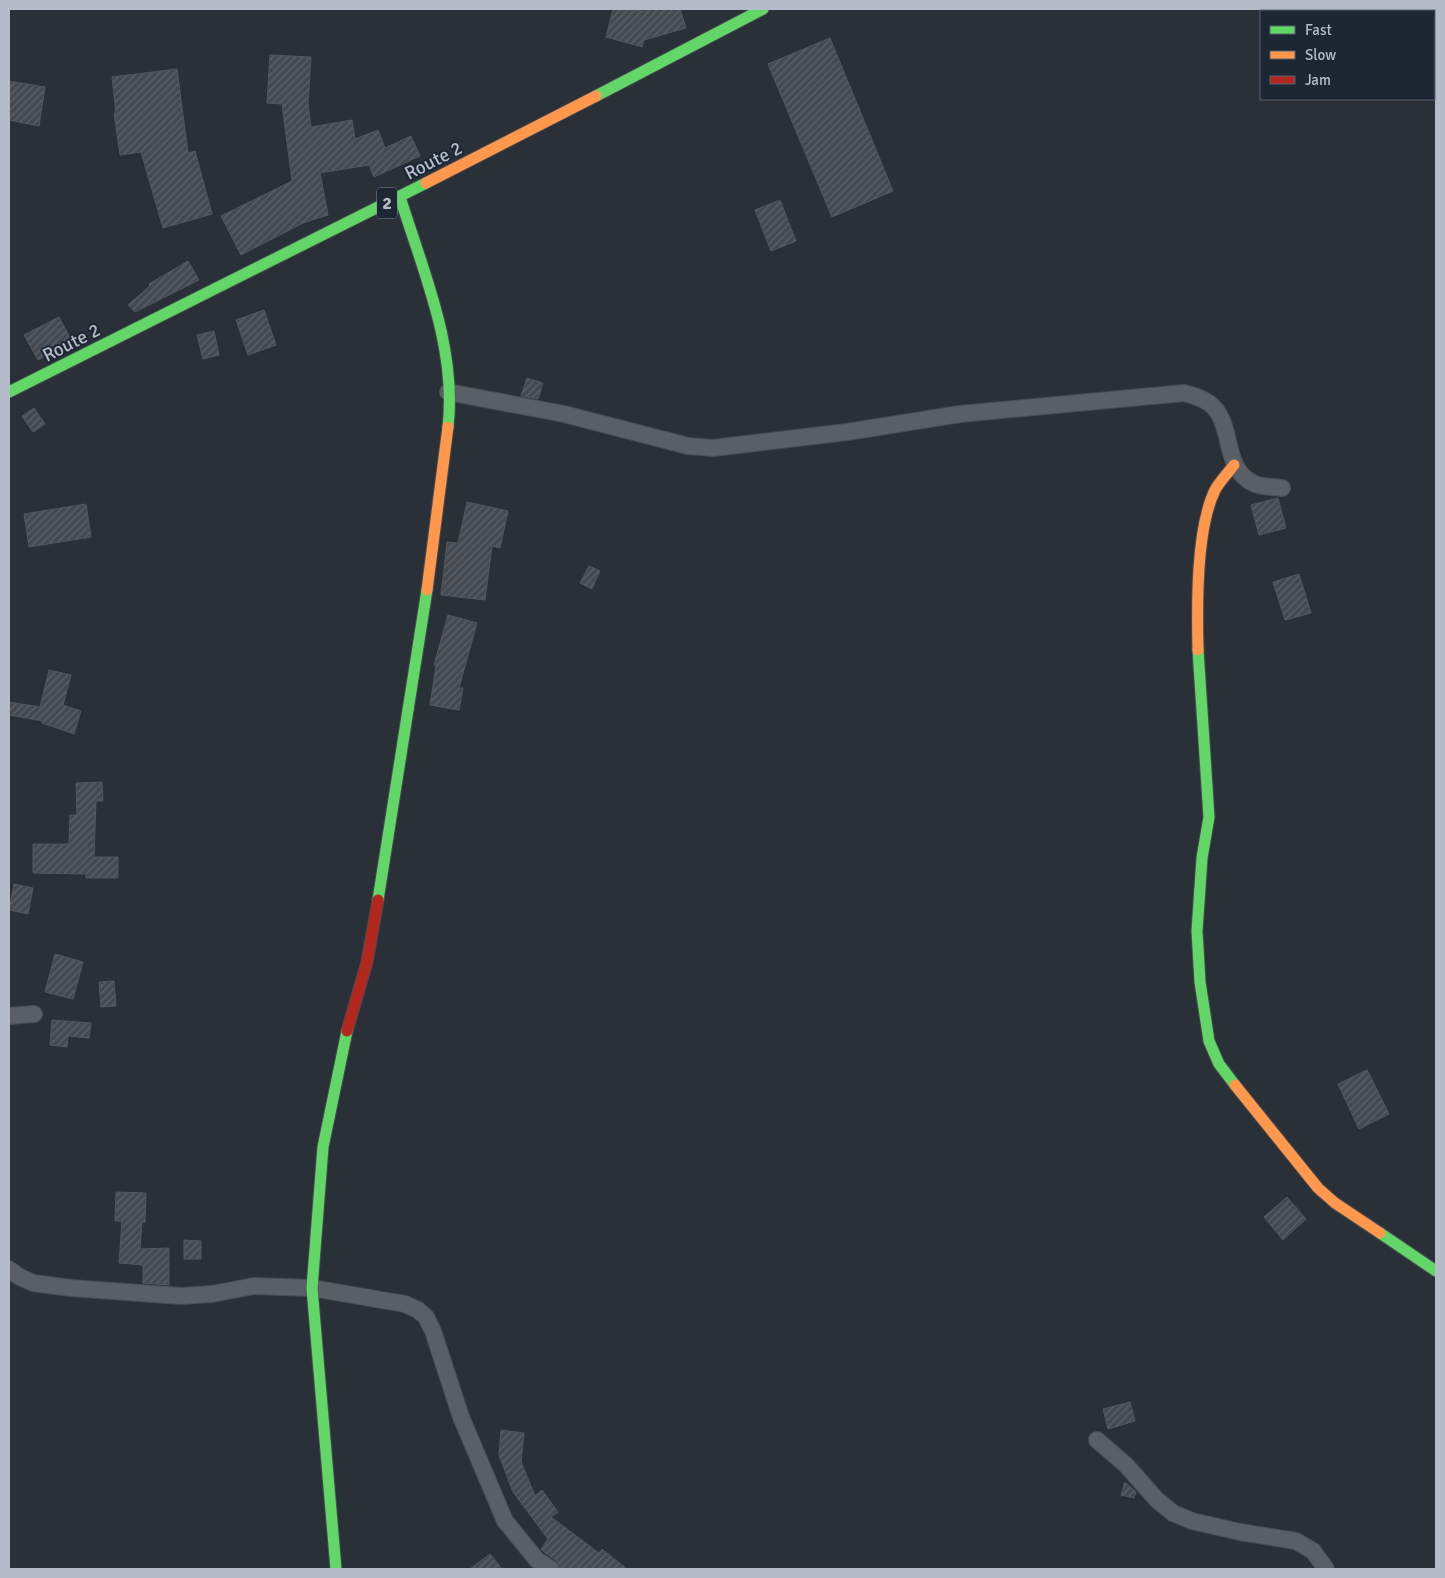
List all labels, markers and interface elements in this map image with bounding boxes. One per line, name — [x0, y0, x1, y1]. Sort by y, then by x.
legend — [1260, 10, 1435, 100]
text: Fast — [1305, 21, 1332, 39]
text: Slow — [1305, 46, 1336, 64]
text: Jam — [1305, 71, 1331, 89]
street label: Route 2 — [400, 136, 466, 186]
road number: 2 — [377, 188, 397, 218]
street label: Route 2 — [38, 318, 104, 368]

